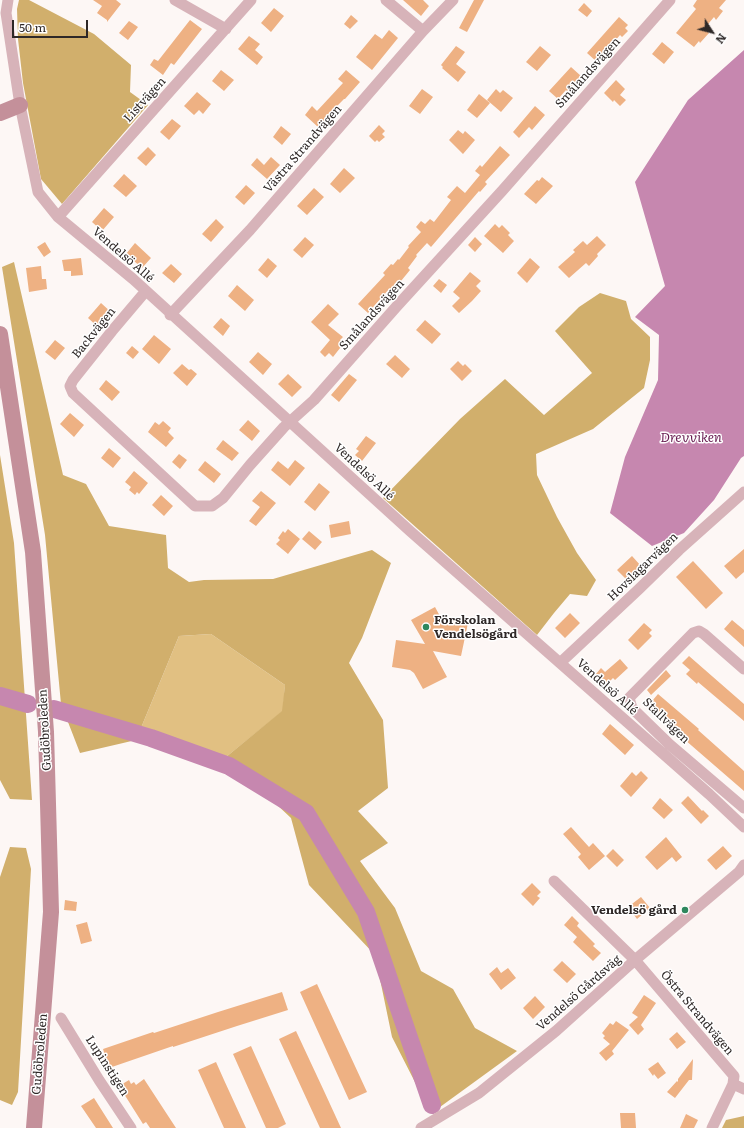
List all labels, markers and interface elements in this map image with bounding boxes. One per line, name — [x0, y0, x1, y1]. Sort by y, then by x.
scale bar — [14, 12, 90, 38]
north arrow — [692, 12, 732, 52]
text: 50 m — [19, 18, 46, 36]
text: N — [713, 31, 731, 47]
street label: Smålandsvägen — [553, 35, 623, 111]
street label: Listvägen — [121, 75, 169, 125]
street label: Västra Strandvägen — [261, 102, 345, 196]
street label: Vendelsö Allé — [89, 224, 157, 286]
street label: Smålandsvägen — [337, 277, 407, 353]
street label: Backvägen — [69, 305, 119, 361]
water label: Drevviken — [660, 430, 722, 446]
street label: Vendelsö Allé — [331, 441, 397, 503]
street label: Hovslagarvägen — [605, 530, 681, 604]
place label: Förskolan Vendelsögård — [434, 613, 518, 641]
marker: Förskolan Vendelsögård — [421, 622, 431, 632]
street label: Vendelsö Allé — [574, 656, 640, 718]
street label: Gudöbroleden — [36, 689, 54, 771]
street label: Stallvägen — [639, 695, 693, 747]
place label: Vendelsö gård — [591, 903, 677, 917]
marker: Vendelsö gård — [680, 905, 690, 915]
street label: Vendelsö Gårdsväg — [534, 952, 624, 1034]
street label: Östra Strandvägen — [657, 968, 737, 1058]
street label: Gudöbroleden — [29, 1013, 51, 1095]
street label: Lupinstigen — [82, 1033, 132, 1099]

